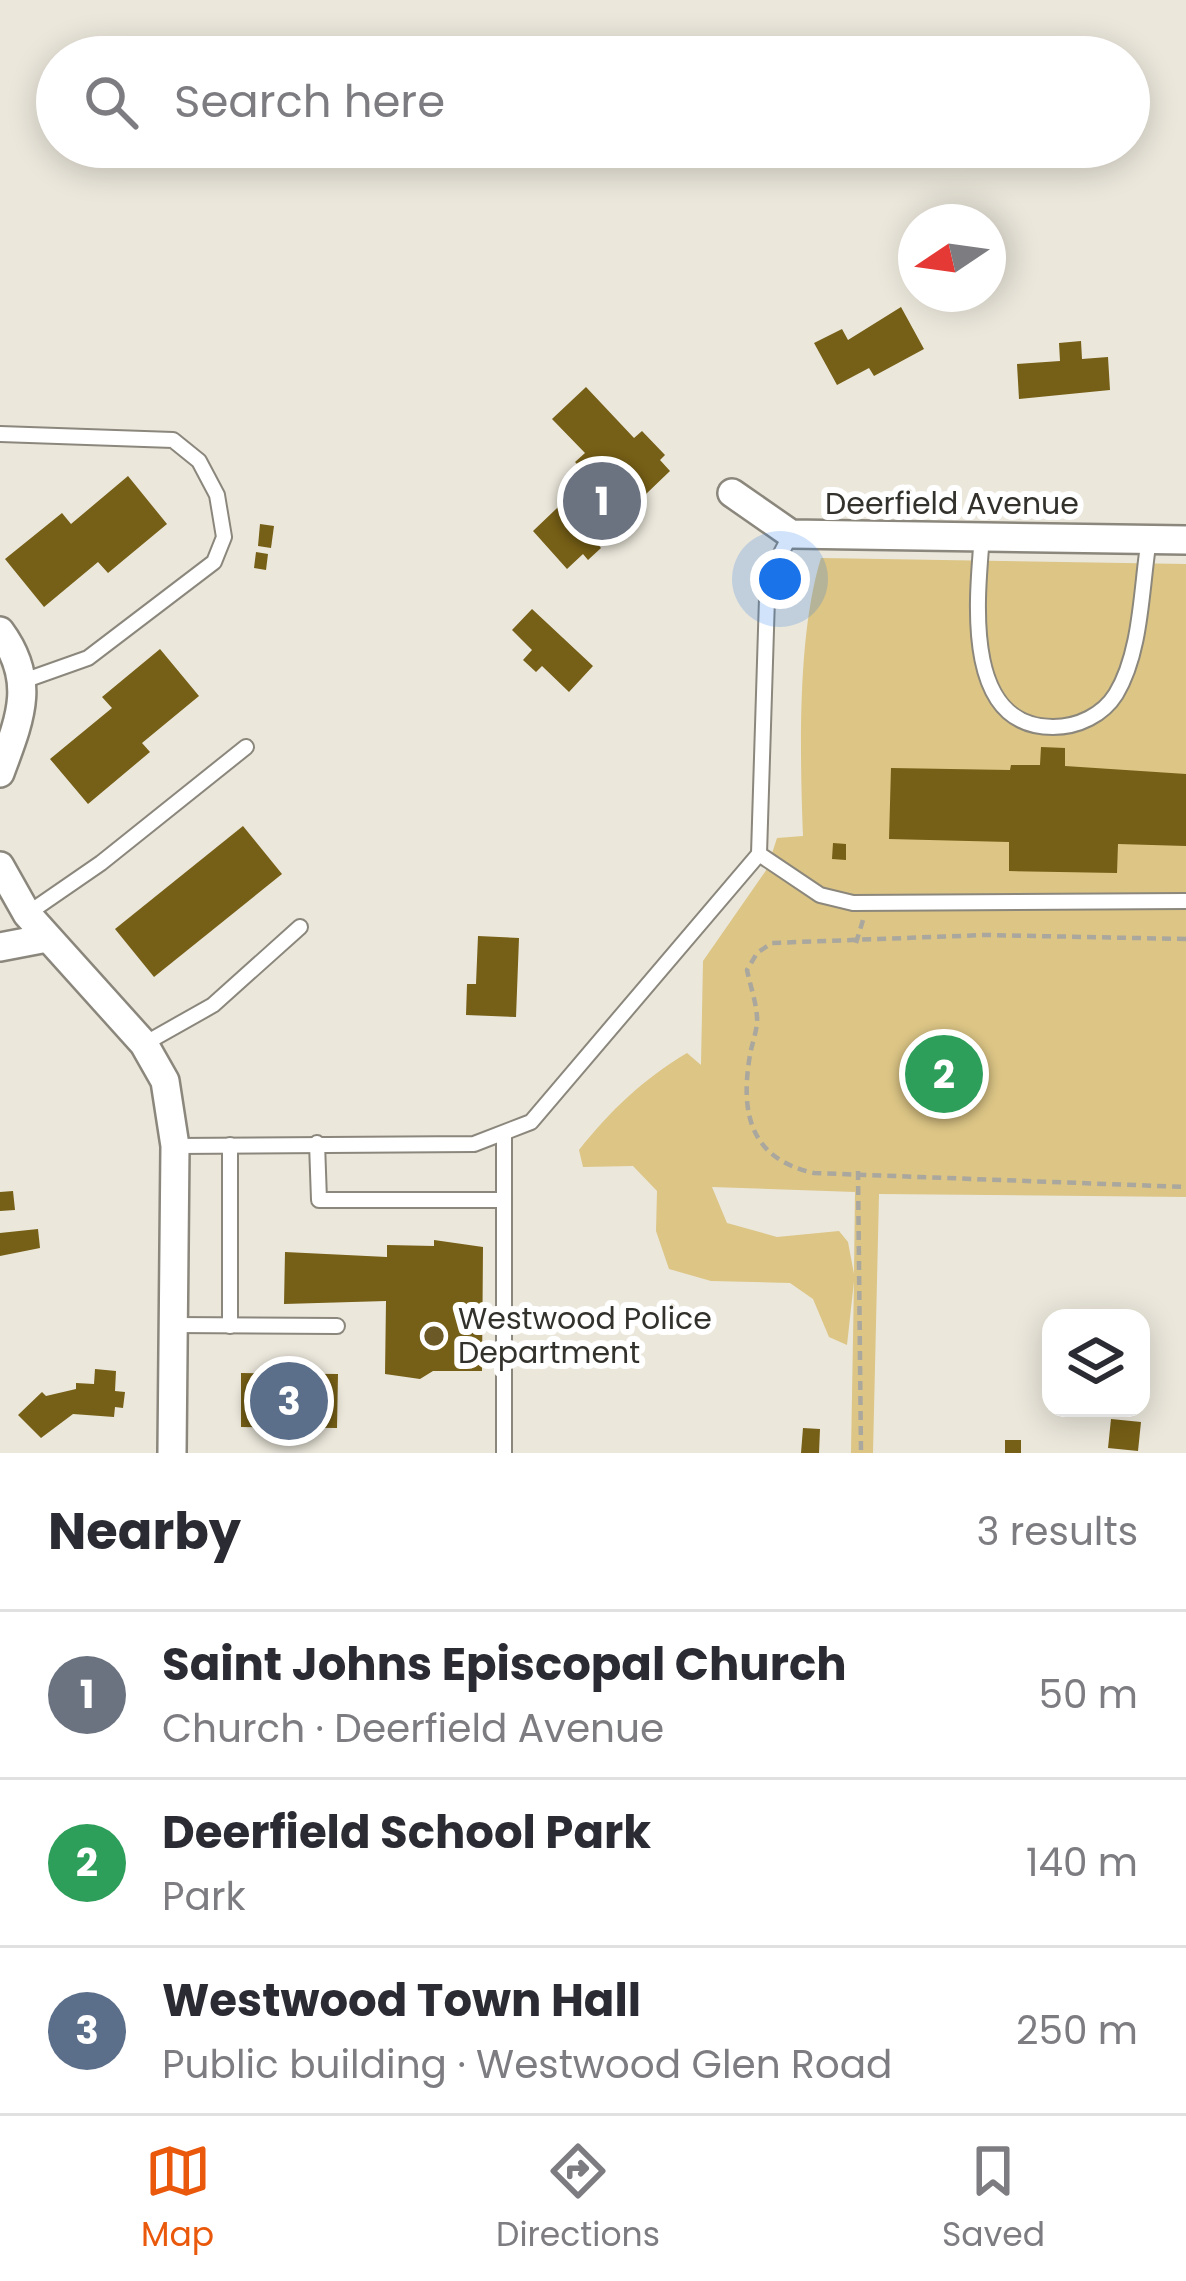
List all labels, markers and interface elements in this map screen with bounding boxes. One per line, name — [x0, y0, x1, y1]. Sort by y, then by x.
search box — [36, 36, 1150, 168]
icon: search — [78, 69, 144, 135]
text: Search here — [174, 70, 445, 133]
north arrow — [898, 204, 1006, 312]
pin: 1 — [563, 456, 641, 546]
street label: Deerfield Avenue — [825, 482, 1079, 525]
your location — [750, 549, 810, 609]
pin: 2 — [905, 1029, 983, 1119]
place label: Westwood Police Department — [458, 1297, 712, 1374]
map controls — [1042, 1309, 1150, 1417]
button: layers — [1042, 1309, 1150, 1417]
marker: Westwood Police Department — [421, 1323, 447, 1349]
pin: 3 — [250, 1356, 328, 1446]
text: Nearby — [48, 1495, 241, 1567]
text: 3 results — [976, 1504, 1138, 1559]
text: Saint Johns Episcopal Church — [162, 1633, 847, 1696]
text: 1 — [80, 1667, 94, 1722]
text: 50 m — [1038, 1667, 1138, 1722]
text: Church · Deerfield Avenue — [162, 1701, 664, 1756]
text: Deerfield School Park — [162, 1801, 651, 1864]
text: 2 — [76, 1835, 98, 1890]
text: 140 m — [1026, 1835, 1138, 1890]
text: Park — [162, 1869, 246, 1924]
text: Westwood Town Hall — [162, 1969, 641, 2032]
text: 3 — [75, 2003, 99, 2058]
text: 250 m — [1016, 2003, 1138, 2058]
text: Public building · Westwood Glen Road — [162, 2037, 892, 2092]
tab: Map — [141, 2138, 214, 2260]
tab: Directions — [496, 2138, 660, 2260]
tab: Saved — [942, 2138, 1045, 2260]

